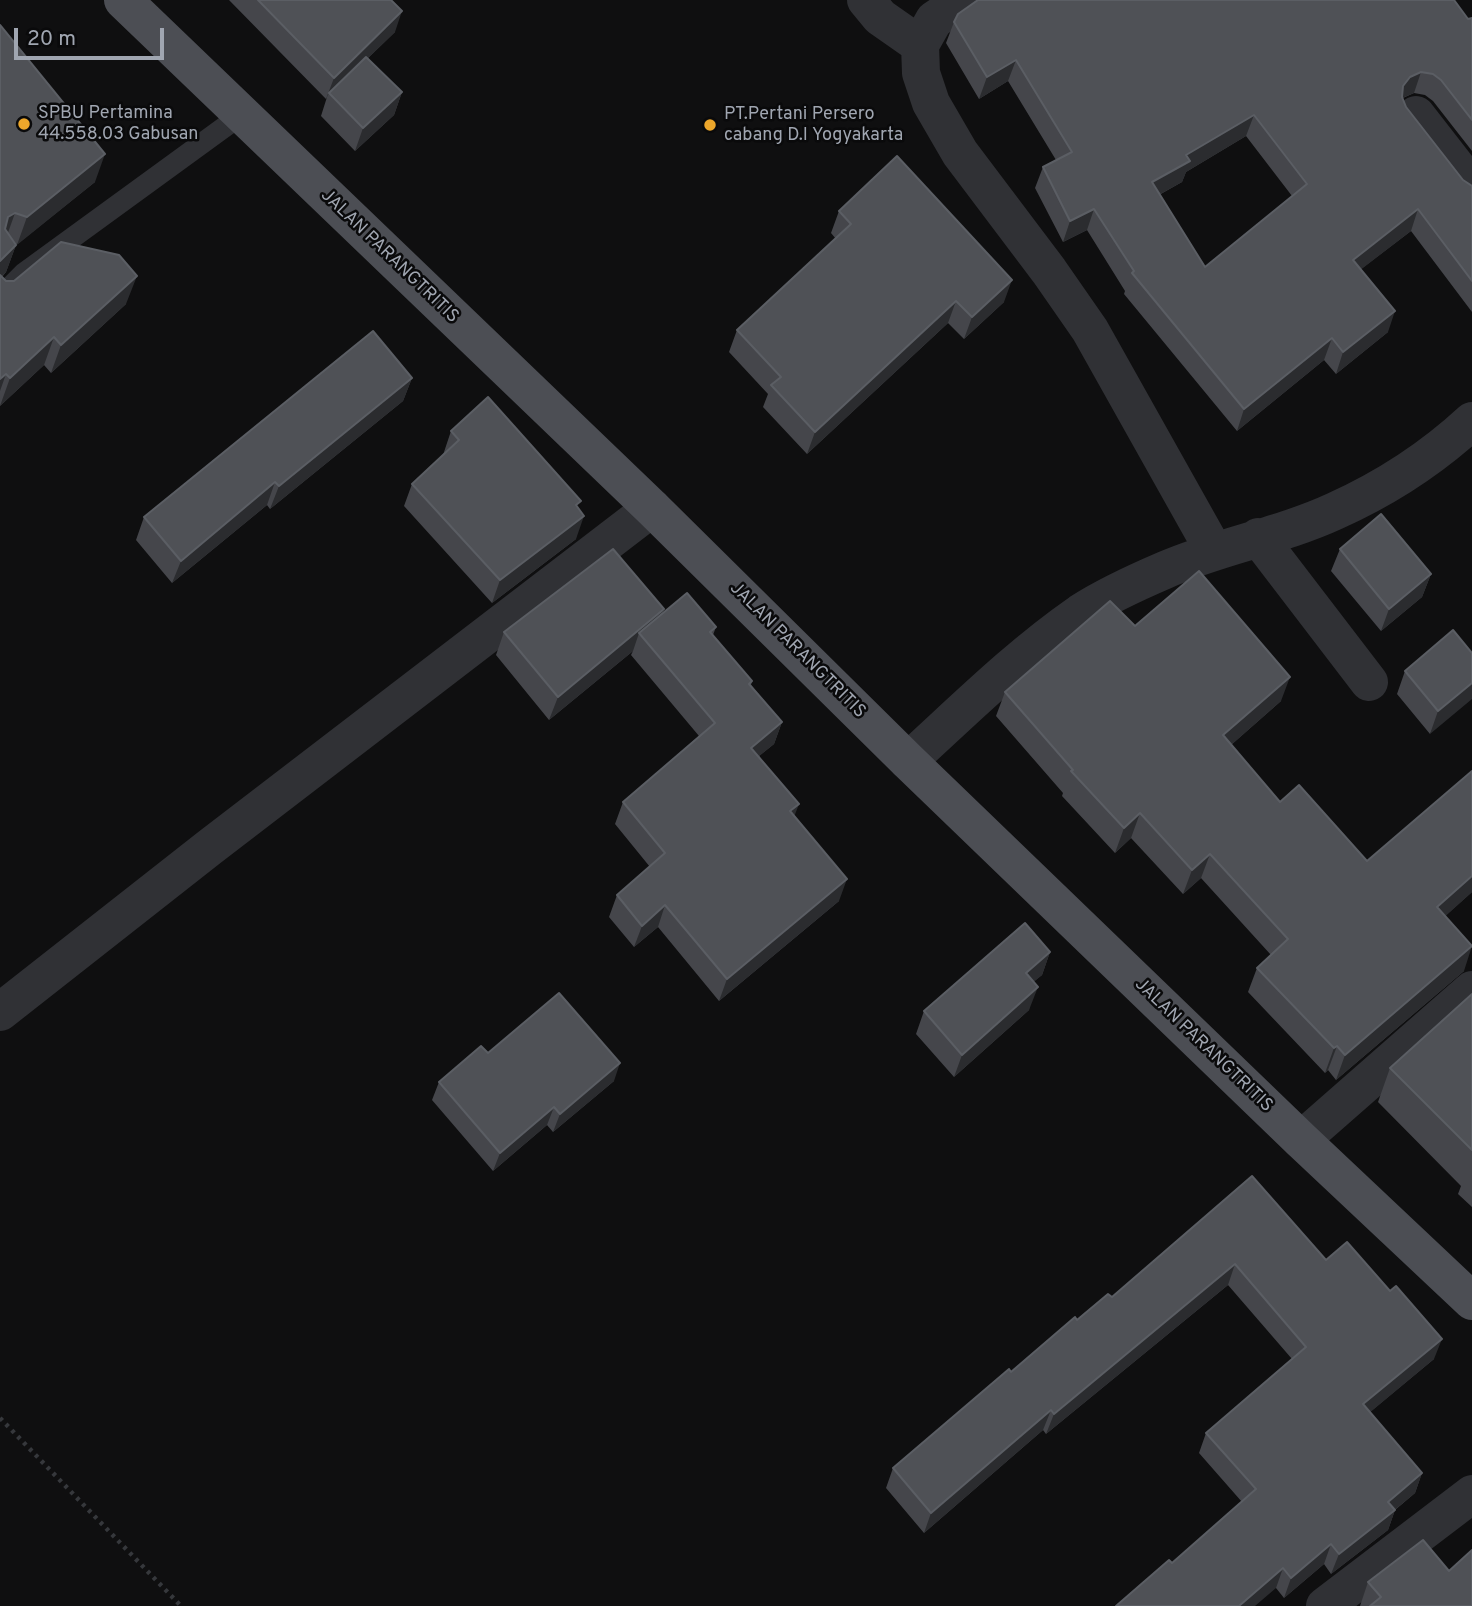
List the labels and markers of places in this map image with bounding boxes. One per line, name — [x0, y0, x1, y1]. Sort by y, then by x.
place label: SPBU Pertamina 44.558.03 Gabusan — [38, 103, 199, 146]
place label: PT.Pertani Persero cabang D.I Yogyakarta — [724, 104, 903, 146]
marker: SPBU Pertamina 44.558.03 Gabusan — [16, 116, 32, 132]
marker: PT.Pertani Persero cabang D.I Yogyakarta — [702, 117, 718, 133]

